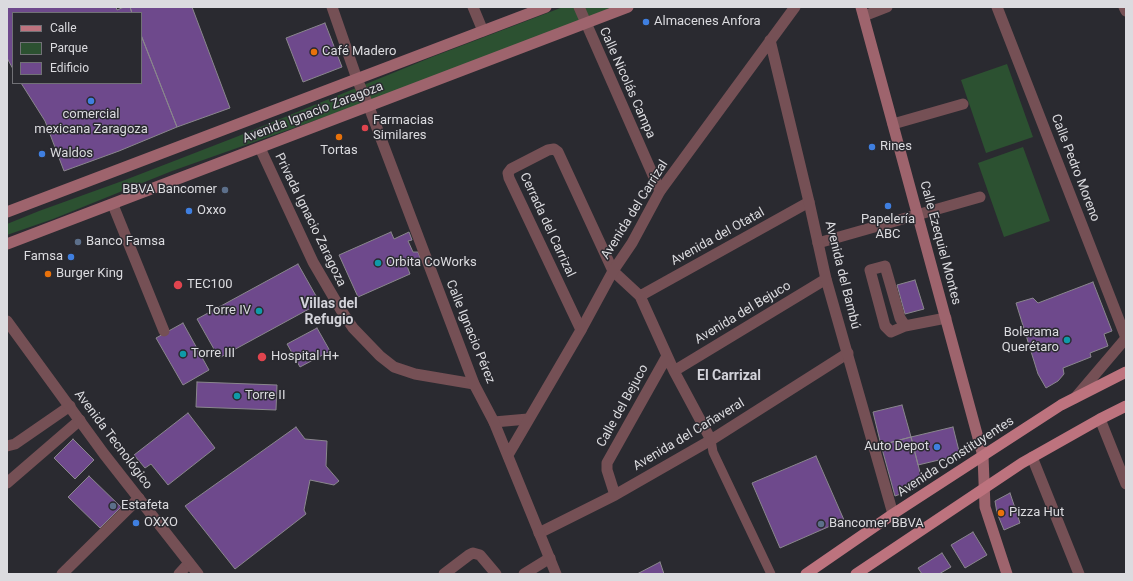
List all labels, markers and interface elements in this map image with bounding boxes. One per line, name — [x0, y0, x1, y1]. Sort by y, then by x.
legend — [12, 12, 142, 84]
place label: Almacenes Anfora — [654, 14, 761, 30]
marker: Almacenes Anfora — [641, 17, 651, 27]
text: Calle — [50, 21, 77, 35]
street label: Calle Nicolás Campa — [595, 25, 659, 141]
text: Parque — [50, 41, 88, 55]
place label: Café Madero — [322, 44, 396, 60]
marker: Café Madero — [309, 47, 319, 57]
text: Edificio — [50, 61, 89, 75]
street label: Avenida Ignacio Zaragoza — [241, 79, 385, 147]
marker: comercial mexicana Zaragoza — [86, 96, 96, 106]
place label: comercial mexicana Zaragoza — [34, 107, 148, 138]
street label: Calle Pedro Moreno — [1047, 112, 1103, 224]
place label: Farmacias Similares — [373, 113, 434, 144]
marker: Farmacias Similares — [360, 123, 370, 133]
marker: Tortas — [334, 132, 344, 142]
place label: Rines — [880, 139, 912, 155]
marker: Rines — [867, 142, 877, 152]
place label: Tortas — [320, 143, 358, 159]
place label: Waldos — [50, 146, 93, 162]
marker: Waldos — [37, 149, 47, 159]
street label: Privada Ignacio Zaragoza — [271, 151, 349, 289]
street label: Avenida del Carrizal — [598, 158, 672, 262]
street label: Cerrada del Carrizal — [516, 170, 578, 280]
street label: Calle Ezequiel Montes — [916, 179, 964, 307]
place label: BBVA Bancomer — [122, 182, 217, 198]
marker: BBVA Bancomer — [220, 185, 230, 195]
marker: Papelería ABC — [883, 201, 893, 211]
place label: Oxxo — [197, 203, 226, 219]
street label: Avenida del Otatal — [668, 205, 768, 269]
marker: Oxxo — [184, 206, 194, 216]
place label: Papelería ABC — [861, 212, 915, 243]
street label: Avenida del Bambú — [821, 219, 863, 331]
place label: Banco Famsa — [86, 234, 165, 250]
marker: Banco Famsa — [73, 237, 83, 247]
place label: Famsa — [24, 249, 63, 265]
marker: Famsa — [66, 252, 76, 262]
place label: Orbita CoWorks — [386, 255, 477, 271]
marker: Orbita CoWorks — [373, 258, 383, 268]
place label: Burger King — [56, 266, 123, 282]
marker: Burger King — [43, 269, 53, 279]
place label: TEC100 — [187, 277, 233, 293]
street label: Calle Ignacio Pérez — [442, 278, 498, 386]
street label: Avenida del Bejuco — [692, 278, 794, 348]
marker: TEC100 — [172, 279, 184, 291]
district label: Villas del Refugio — [300, 296, 358, 328]
place label: Torre IV — [206, 303, 251, 319]
marker: Torre IV — [254, 306, 264, 316]
place label: Bolerama Querétaro — [1002, 325, 1059, 356]
marker: Bolerama Querétaro — [1062, 335, 1072, 345]
place label: Torre III — [191, 346, 235, 362]
marker: Torre III — [178, 349, 188, 359]
place label: Hospital H+ — [271, 349, 339, 365]
marker: Hospital H+ — [256, 351, 268, 363]
street label: Calle del Bejuco — [594, 362, 652, 450]
district label: El Carrizal — [697, 368, 761, 384]
street label: Avenida Tecnológico — [71, 387, 155, 493]
place label: Torre II — [245, 388, 285, 404]
marker: Torre II — [232, 391, 242, 401]
street label: Avenida del Cañaveral — [631, 396, 747, 474]
street label: Avenida Constituyentes — [895, 413, 1017, 501]
place label: Auto Depot — [864, 439, 929, 455]
marker: Auto Depot — [932, 442, 942, 452]
place label: Estafeta — [121, 498, 169, 514]
marker: Estafeta — [108, 501, 118, 511]
place label: Pizza Hut — [1009, 505, 1064, 521]
marker: Pizza Hut — [996, 508, 1006, 518]
place label: OXXO — [144, 515, 178, 531]
place label: Bancomer BBVA — [829, 516, 924, 532]
marker: OXXO — [131, 518, 141, 528]
marker: Bancomer BBVA — [816, 519, 826, 529]

